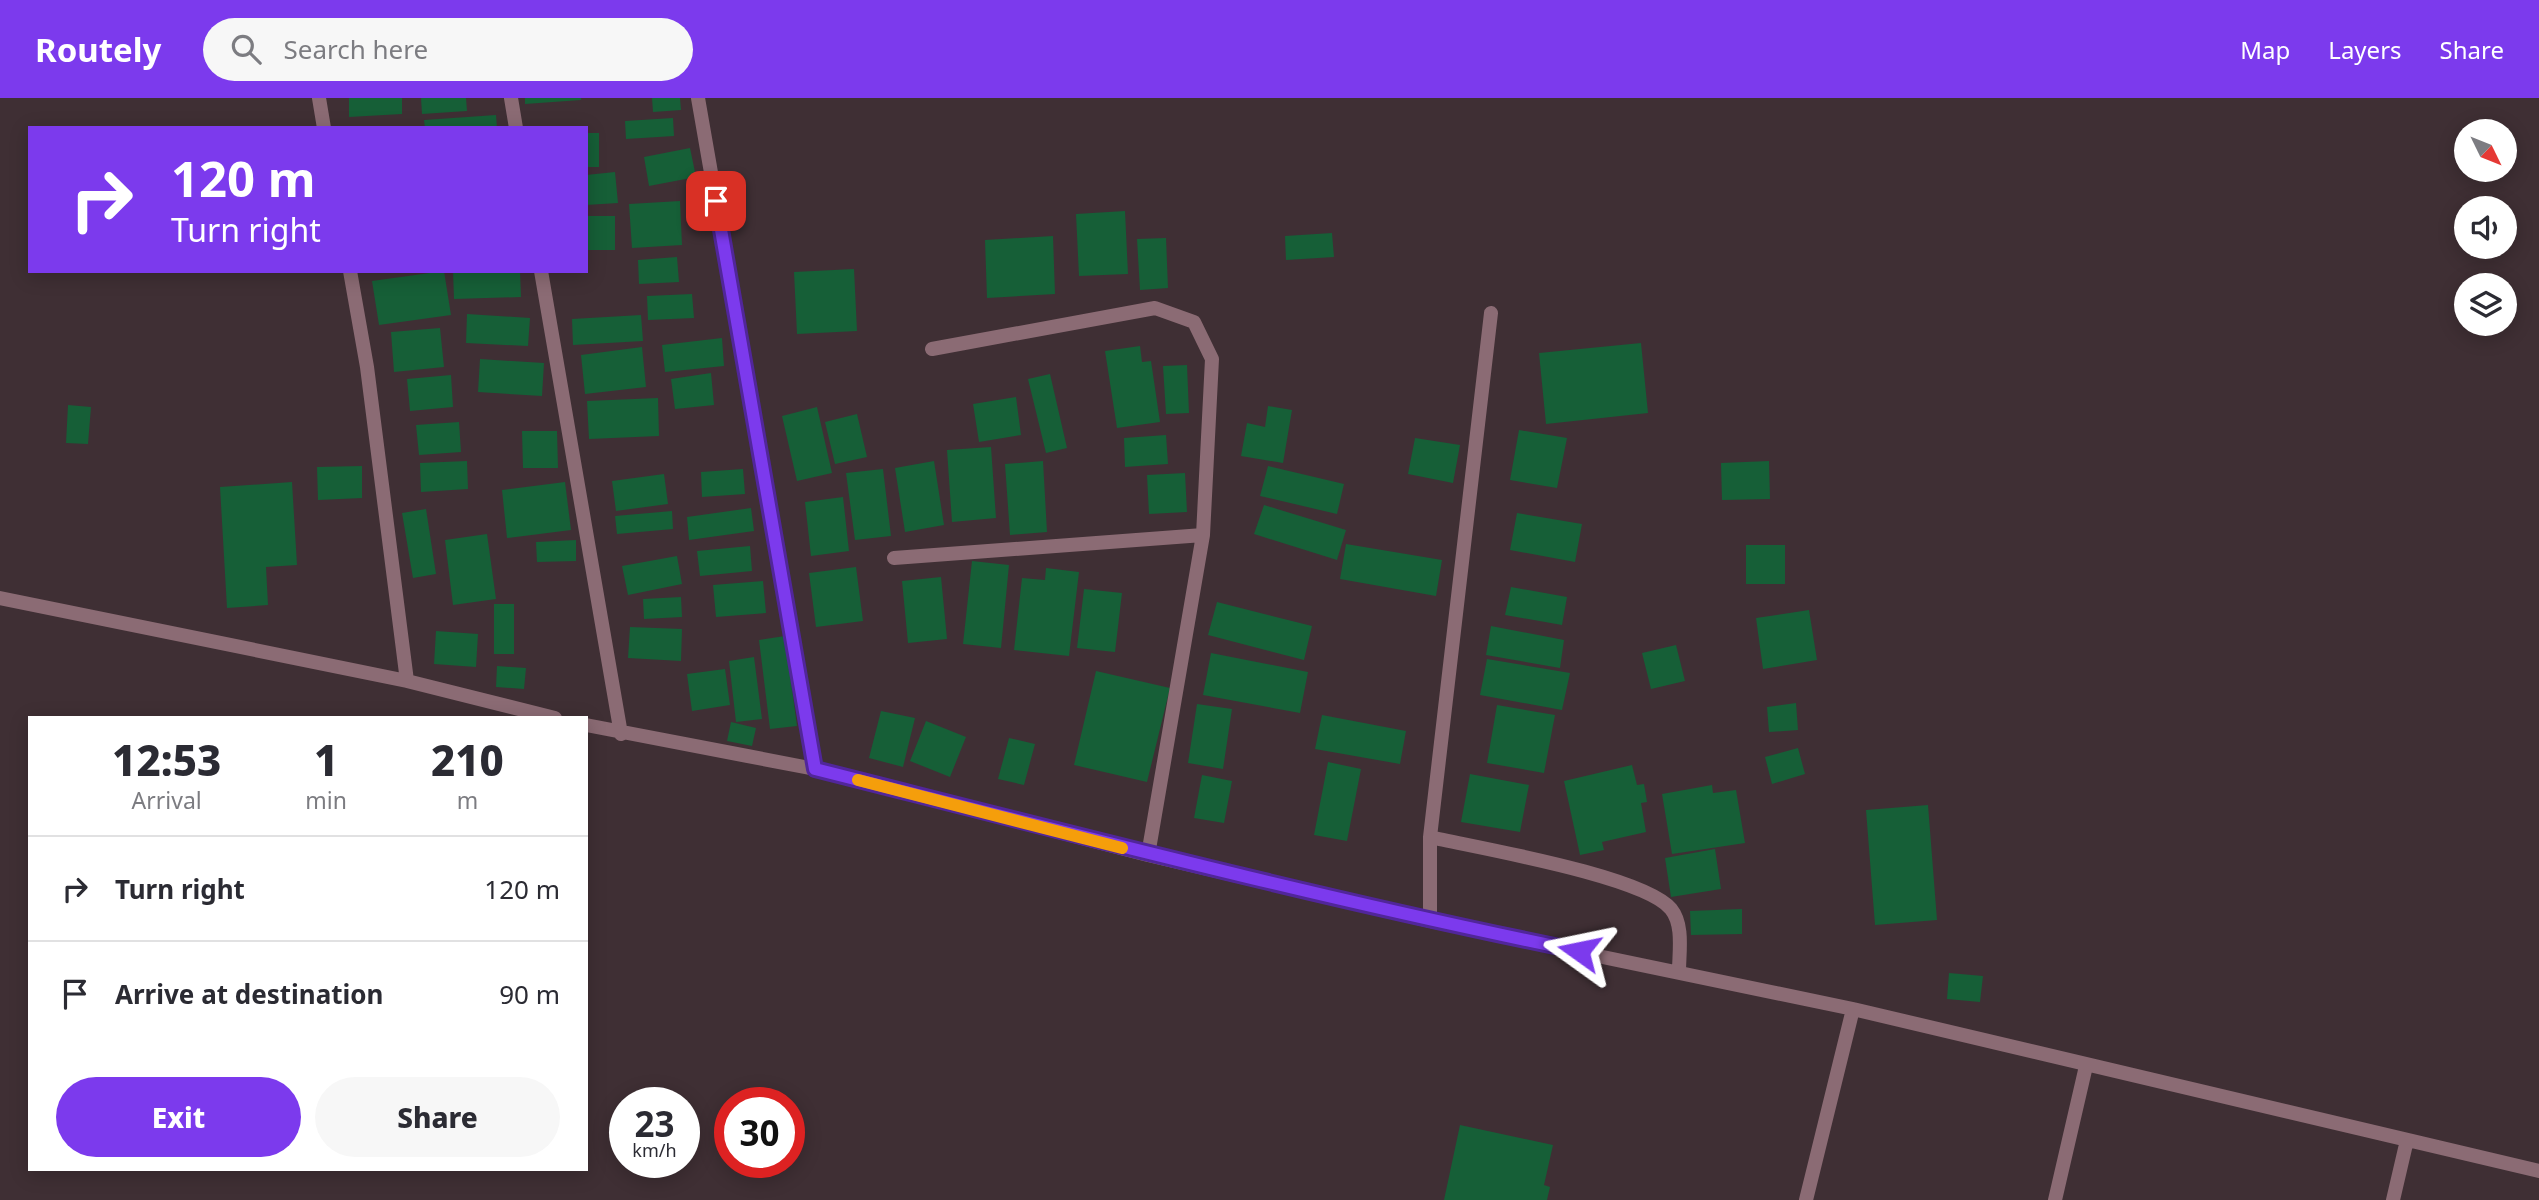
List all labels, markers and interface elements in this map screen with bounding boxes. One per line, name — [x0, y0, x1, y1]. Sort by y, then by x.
search box — [203, 18, 693, 81]
text: Routely — [35, 27, 161, 72]
icon: search — [227, 30, 265, 68]
text: Search here — [283, 31, 428, 67]
text: Map — [2240, 33, 2290, 66]
text: Layers — [2328, 33, 2402, 66]
text: Share — [2440, 33, 2504, 66]
north arrow — [2454, 119, 2516, 182]
map controls — [2454, 119, 2517, 336]
text: 120 m — [171, 145, 316, 211]
icon: right — [56, 154, 147, 245]
pin — [686, 171, 746, 231]
icon: arrive — [697, 182, 735, 220]
button: sound — [2454, 196, 2517, 259]
text: Turn right — [171, 208, 321, 251]
button: layers — [2454, 273, 2517, 336]
text: 12:53 — [112, 731, 221, 788]
text: 1 — [314, 731, 338, 788]
text: 210 — [431, 731, 504, 788]
text: Arrival — [132, 784, 202, 816]
text: min — [305, 784, 347, 816]
text: m — [457, 784, 478, 816]
icon: right — [56, 870, 94, 908]
text: Turn right — [115, 871, 245, 907]
text: 120 m — [484, 871, 560, 907]
position arrow — [1542, 914, 1616, 988]
icon: arrive — [56, 975, 94, 1013]
text: Arrive at destination — [115, 976, 384, 1012]
text: 90 m — [499, 976, 560, 1012]
button: Exit — [56, 1077, 301, 1157]
button: Share — [315, 1077, 560, 1157]
speed limit sign: 30 — [714, 1087, 805, 1178]
text: 23 — [634, 1100, 675, 1147]
text: km/h — [632, 1138, 677, 1162]

